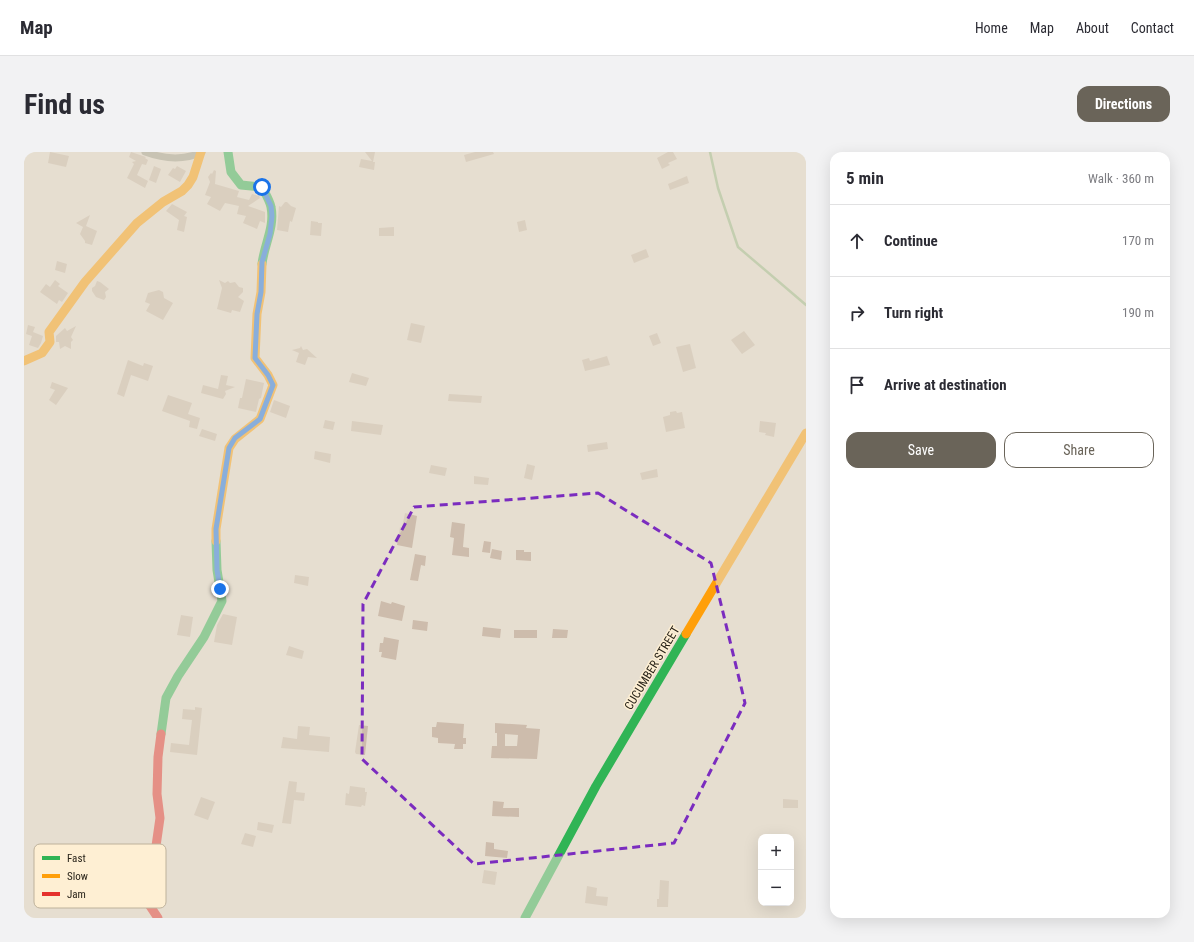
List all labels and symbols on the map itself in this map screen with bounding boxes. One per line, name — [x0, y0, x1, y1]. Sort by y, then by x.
route start — [253, 178, 271, 196]
route end — [211, 580, 229, 598]
street label: CUCUMBER STREET — [622, 624, 682, 712]
legend — [34, 844, 166, 908]
text: Fast — [67, 852, 86, 865]
text: Slow — [67, 870, 88, 883]
text: Jam — [67, 888, 86, 901]

